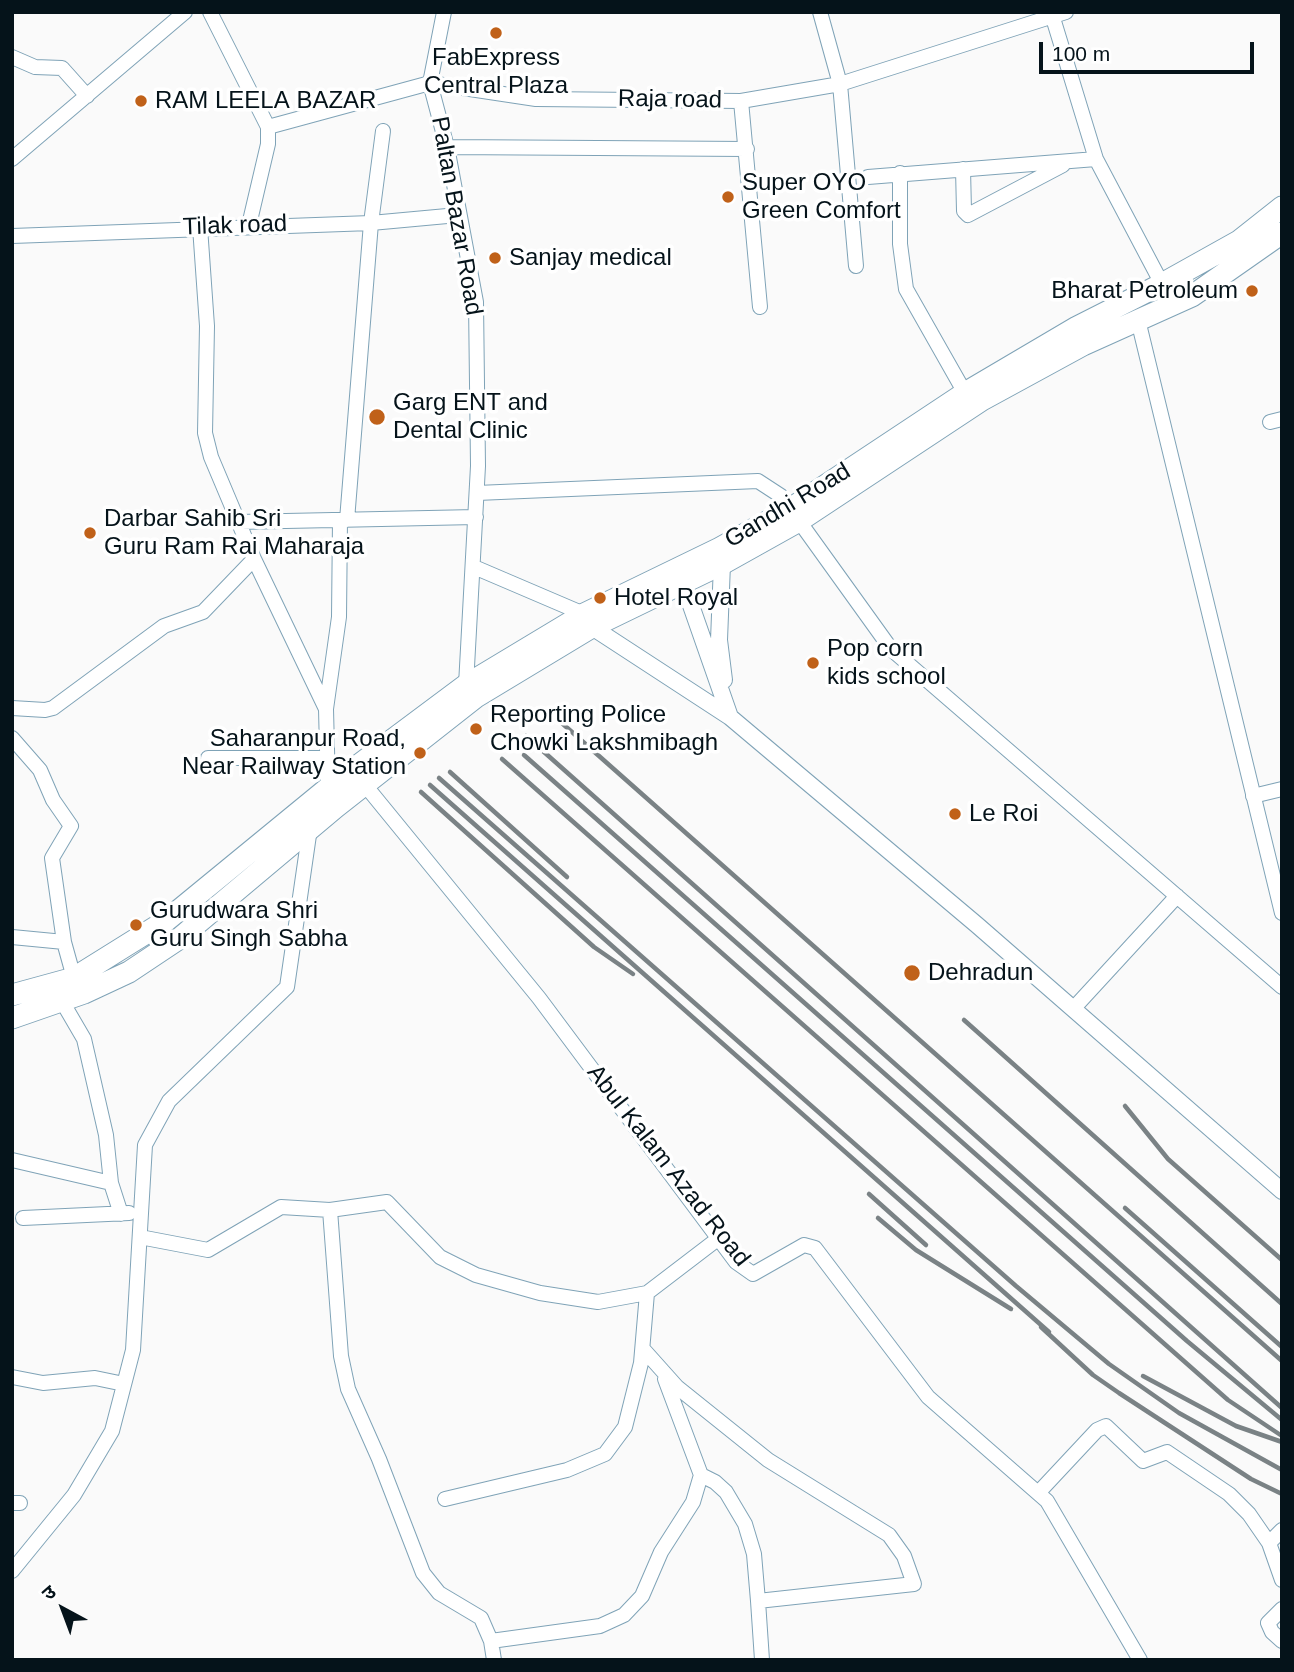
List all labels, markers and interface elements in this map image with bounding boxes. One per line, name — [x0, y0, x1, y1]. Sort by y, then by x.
marker: FabExpress Central Plaza — [488, 25, 504, 41]
scale bar — [1042, 28, 1257, 72]
text: 100 m — [1052, 42, 1110, 65]
place label: FabExpress Central Plaza — [424, 44, 568, 100]
street label: Raja road — [618, 85, 722, 115]
place label: RAM LEELA BAZAR — [155, 87, 376, 115]
marker: RAM LEELA BAZAR — [133, 93, 149, 109]
street label: Paltan Bazar Road — [424, 114, 488, 318]
place label: Super OYO Green Comfort — [742, 169, 901, 225]
marker: Super OYO Green Comfort — [720, 189, 736, 205]
street label: Tilak road — [182, 210, 288, 242]
place label: Sanjay medical — [509, 244, 672, 272]
marker: Sanjay medical — [487, 250, 503, 266]
place label: Bharat Petroleum — [1051, 277, 1238, 305]
marker: Bharat Petroleum — [1244, 283, 1260, 299]
place label: Garg ENT and Dental Clinic — [393, 389, 548, 445]
marker: Garg ENT and Dental Clinic — [367, 407, 387, 427]
street label: Gandhi Road — [720, 457, 856, 555]
place label: Darbar Sahib Sri Guru Ram Rai Maharaja — [104, 505, 364, 561]
marker: Darbar Sahib Sri Guru Ram Rai Maharaja — [82, 525, 98, 541]
place label: Hotel Royal — [614, 584, 738, 612]
marker: Hotel Royal — [592, 590, 608, 606]
place label: Pop corn kids school — [827, 635, 946, 691]
marker: Pop corn kids school — [805, 655, 821, 671]
place label: Reporting Police Chowki Lakshmibagh — [490, 701, 718, 757]
marker: Reporting Police Chowki Lakshmibagh — [468, 721, 484, 737]
place label: Saharanpur Road, Near Railway Station — [182, 725, 406, 781]
marker: Saharanpur Road, Near Railway Station — [412, 745, 428, 761]
place label: Le Roi — [969, 800, 1038, 828]
marker: Le Roi — [947, 806, 963, 822]
place label: Gurudwara Shri Guru Singh Sabha — [150, 897, 347, 953]
marker: Gurudwara Shri Guru Singh Sabha — [128, 917, 144, 933]
place label: Dehradun — [928, 959, 1033, 987]
marker: Dehradun — [902, 963, 922, 983]
street label: Abul Kalam Azad Road — [580, 1059, 756, 1273]
north arrow — [28, 1574, 98, 1644]
text: उ — [38, 1581, 60, 1604]

